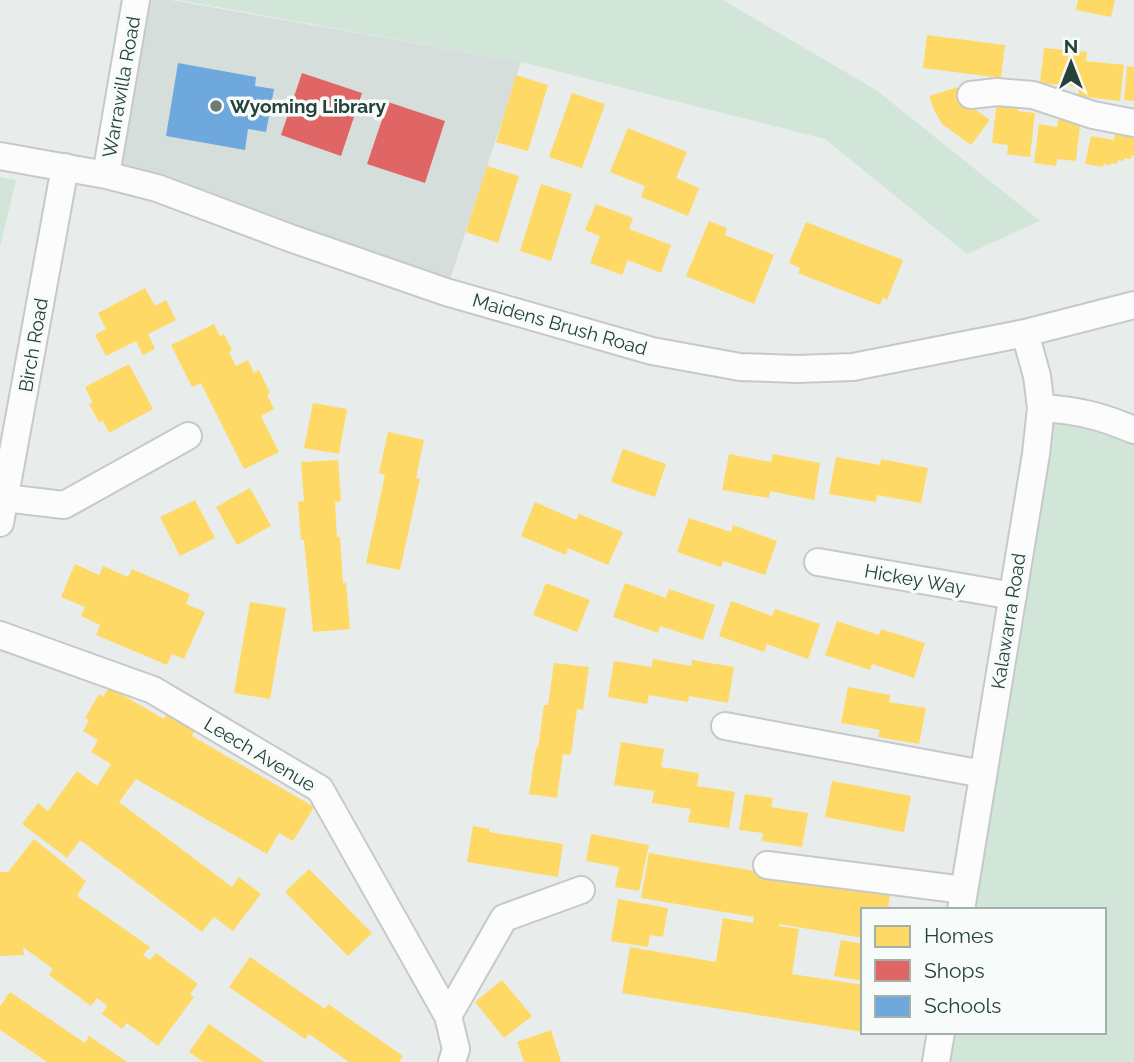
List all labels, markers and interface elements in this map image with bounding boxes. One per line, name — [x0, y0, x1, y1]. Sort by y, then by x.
street label: Warrawilla Road — [98, 15, 144, 159]
north arrow — [1036, 28, 1106, 98]
text: N — [1064, 35, 1078, 57]
place label: Wyoming Library — [230, 95, 387, 117]
marker: Wyoming Library — [208, 98, 224, 114]
street label: Maidens Brush Road — [470, 289, 650, 359]
street label: Birch Road — [14, 296, 52, 394]
street label: Kalawarra Road — [986, 551, 1030, 691]
street label: Hickey Way — [863, 559, 967, 599]
street label: Leech Avenue — [201, 712, 319, 796]
legend — [861, 908, 1106, 1034]
text: Homes — [924, 923, 994, 948]
text: Shops — [924, 958, 985, 983]
text: Schools — [924, 993, 1001, 1018]

